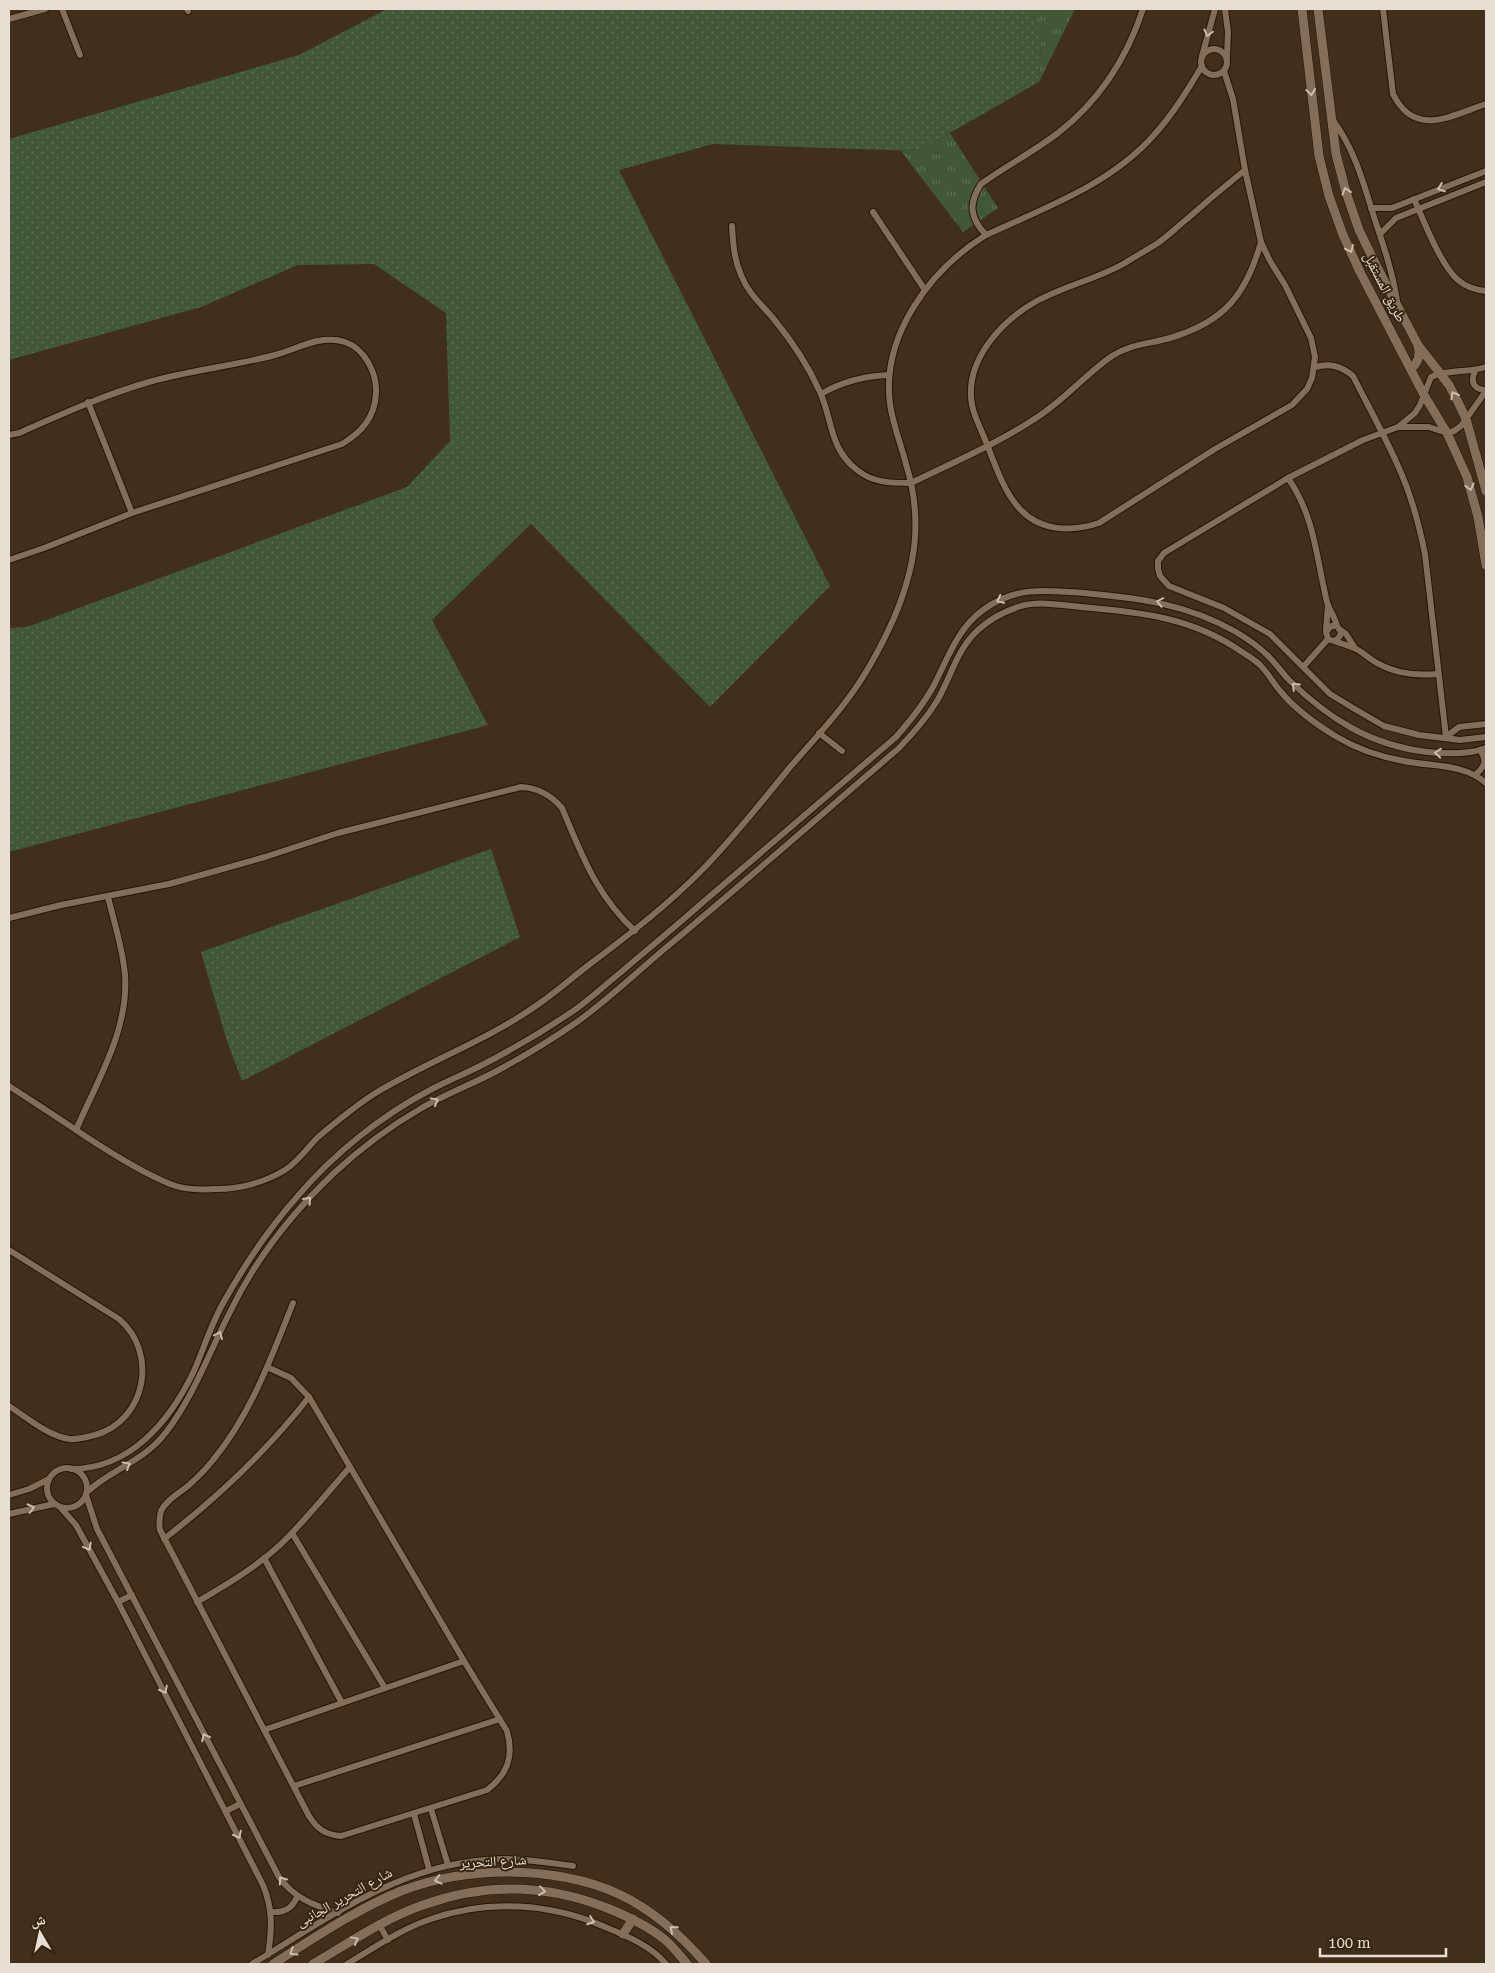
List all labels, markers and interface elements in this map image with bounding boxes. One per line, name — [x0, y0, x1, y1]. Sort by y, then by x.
one-way arrow — [1203, 28, 1213, 36]
one-way arrow — [1305, 88, 1316, 96]
one-way arrow — [1437, 183, 1445, 193]
one-way arrow — [1341, 188, 1351, 196]
one-way arrow — [1343, 244, 1354, 253]
street label: طريق المستقبل — [1359, 249, 1409, 326]
one-way arrow — [1451, 392, 1461, 401]
one-way arrow — [1464, 483, 1475, 492]
one-way arrow — [996, 594, 1005, 604]
one-way arrow — [1155, 598, 1164, 608]
one-way arrow — [1291, 683, 1300, 692]
one-way arrow — [1434, 747, 1442, 758]
one-way arrow — [430, 1097, 439, 1107]
one-way arrow — [302, 1197, 311, 1206]
one-way arrow — [213, 1331, 223, 1340]
one-way arrow — [122, 1462, 131, 1472]
one-way arrow — [27, 1504, 35, 1514]
one-way arrow — [82, 1541, 92, 1550]
one-way arrow — [158, 1685, 168, 1694]
one-way arrow — [201, 1733, 211, 1742]
one-way arrow — [232, 1830, 242, 1839]
street label: شارع التحرير — [458, 1851, 527, 1873]
street label: شارع التحرير الجانبى — [293, 1864, 396, 1932]
one-way arrow — [433, 1874, 442, 1885]
one-way arrow — [279, 1877, 288, 1886]
one-way arrow — [538, 1885, 546, 1896]
north arrow — [15, 1908, 65, 1958]
text: ش — [29, 1911, 47, 1930]
one-way arrow — [586, 1915, 595, 1925]
one-way arrow — [669, 1926, 678, 1935]
scale bar — [1320, 1926, 1446, 1958]
text: 100 m — [1328, 1934, 1371, 1952]
one-way arrow — [350, 1936, 359, 1946]
one-way arrow — [289, 1945, 298, 1955]

